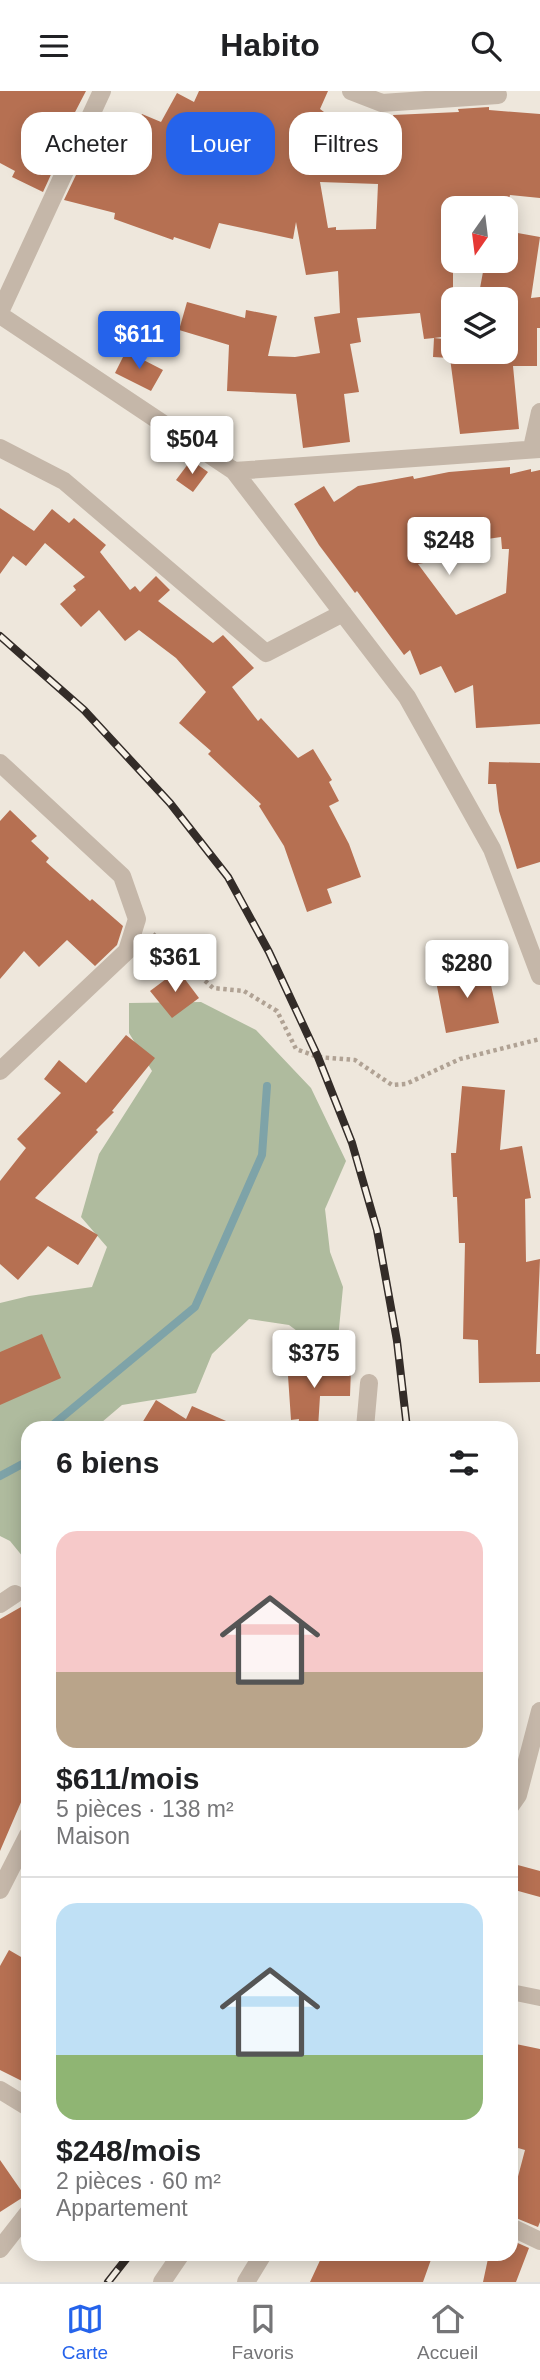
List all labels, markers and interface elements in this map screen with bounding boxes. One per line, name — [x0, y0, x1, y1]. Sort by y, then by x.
icon: menu — [35, 27, 73, 65]
text: Habito — [220, 27, 320, 63]
icon: search — [467, 27, 505, 65]
chip: Acheter — [21, 112, 152, 175]
chip: Louer — [166, 112, 275, 175]
chip: Filtres — [289, 112, 402, 175]
north arrow — [441, 196, 518, 273]
map controls — [441, 196, 518, 364]
button: layers — [441, 287, 518, 364]
pin: $611 — [98, 311, 180, 371]
text: $611 — [114, 321, 164, 347]
pin: $504 — [151, 417, 233, 476]
text: $504 — [166, 426, 218, 452]
pin: $248 — [408, 517, 490, 577]
text: $248 — [423, 527, 475, 553]
pin: $361 — [134, 935, 216, 994]
pin: $280 — [426, 941, 508, 1000]
text: $361 — [149, 944, 201, 970]
text: $280 — [441, 950, 493, 976]
pin: $375 — [273, 1331, 355, 1390]
text: $375 — [288, 1340, 340, 1366]
icon: filters — [445, 1444, 483, 1482]
text: 6 biens — [56, 1446, 159, 1479]
icon: home — [207, 1577, 333, 1703]
text: $611/mois — [56, 1762, 199, 1795]
text: 5 pièces · 138 m² — [56, 1796, 234, 1822]
text: Maison — [56, 1823, 130, 1849]
icon: home — [207, 1949, 333, 2075]
text: $248/mois — [56, 2134, 201, 2167]
text: 2 pièces · 60 m² — [56, 2168, 221, 2194]
text: Appartement — [56, 2195, 188, 2221]
tab: Carte — [62, 2300, 108, 2364]
tab: Favoris — [231, 2300, 294, 2364]
tab: Accueil — [417, 2300, 478, 2364]

